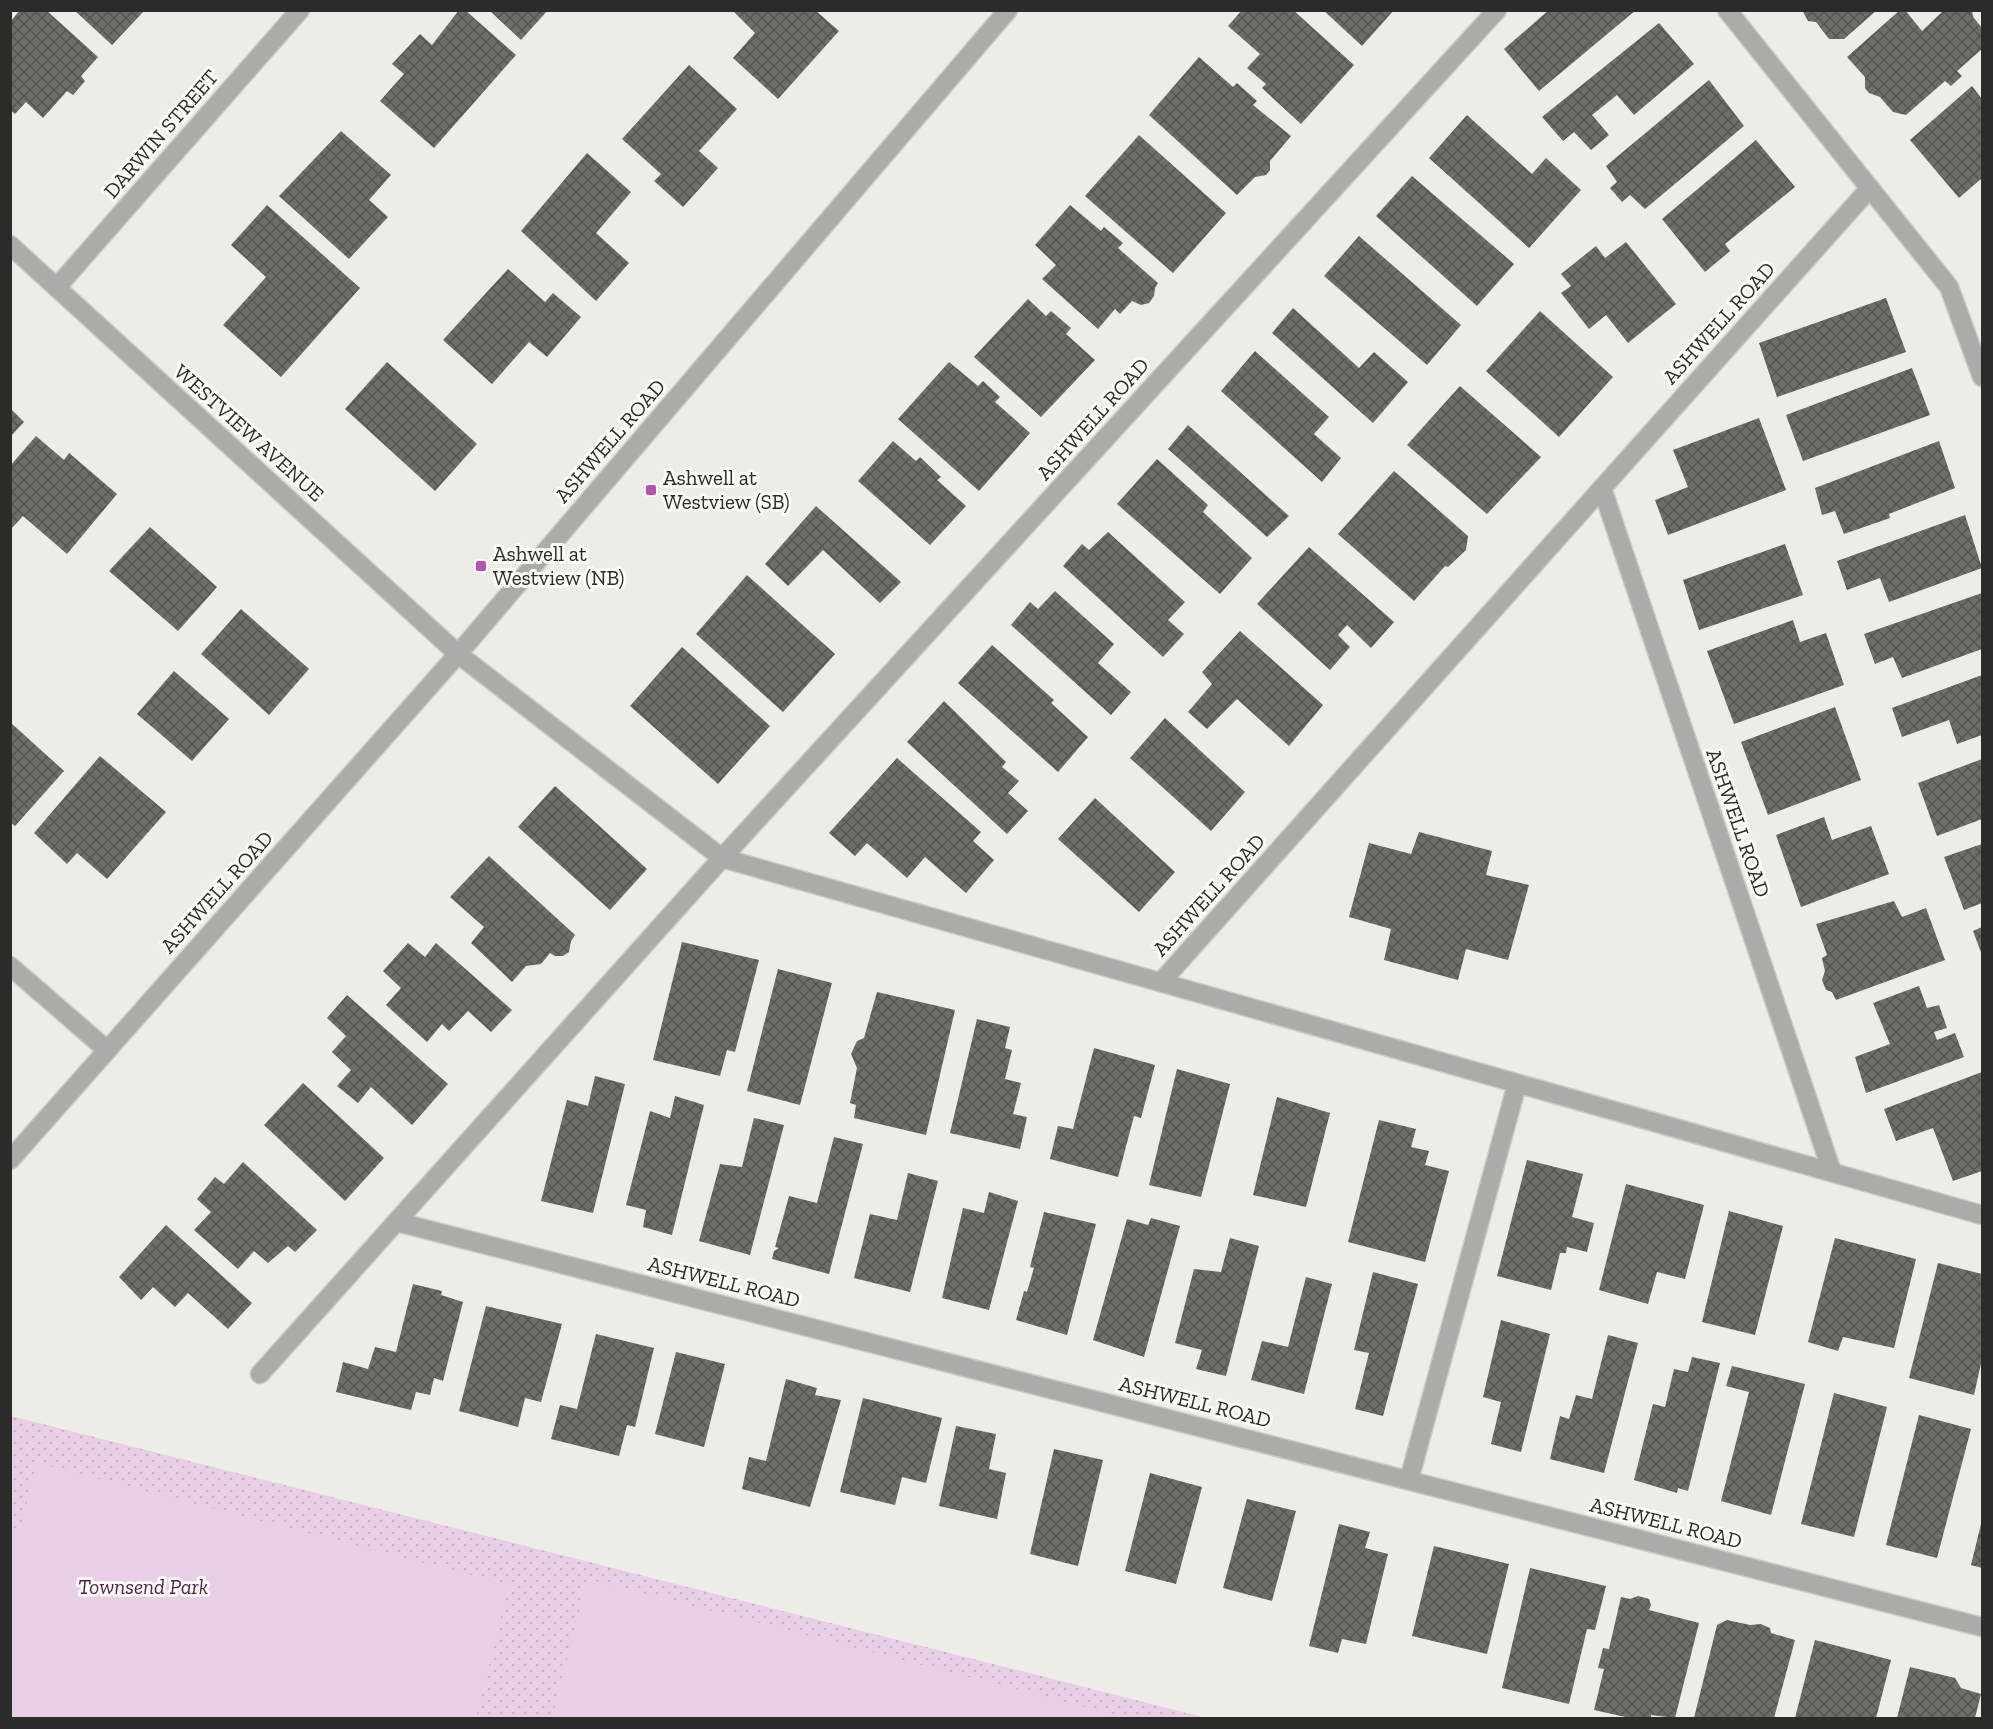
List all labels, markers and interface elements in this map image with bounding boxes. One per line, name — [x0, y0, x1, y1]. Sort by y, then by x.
street label: DARWIN STREET — [98, 64, 223, 203]
street label: ASHWELL ROAD — [1657, 256, 1780, 389]
street label: ASHWELL ROAD — [1031, 352, 1154, 485]
street label: WESTVIEW AVENUE — [169, 359, 329, 506]
street label: ASHWELL ROAD — [549, 374, 670, 508]
place label: Ashwell at Westview (SB) — [663, 465, 790, 514]
marker: Ashwell at Westview (SB) — [644, 483, 658, 497]
place label: Ashwell at Westview (NB) — [493, 541, 624, 590]
marker: Ashwell at Westview (NB) — [474, 559, 488, 573]
street label: ASHWELL ROAD — [1701, 745, 1776, 901]
street label: ASHWELL ROAD — [155, 825, 278, 958]
street label: ASHWELL ROAD — [1147, 828, 1270, 961]
street label: ASHWELL ROAD — [646, 1251, 803, 1312]
street label: ASHWELL ROAD — [1117, 1371, 1274, 1432]
street label: ASHWELL ROAD — [1588, 1492, 1745, 1553]
park label: Townsend Park — [78, 1574, 208, 1599]

